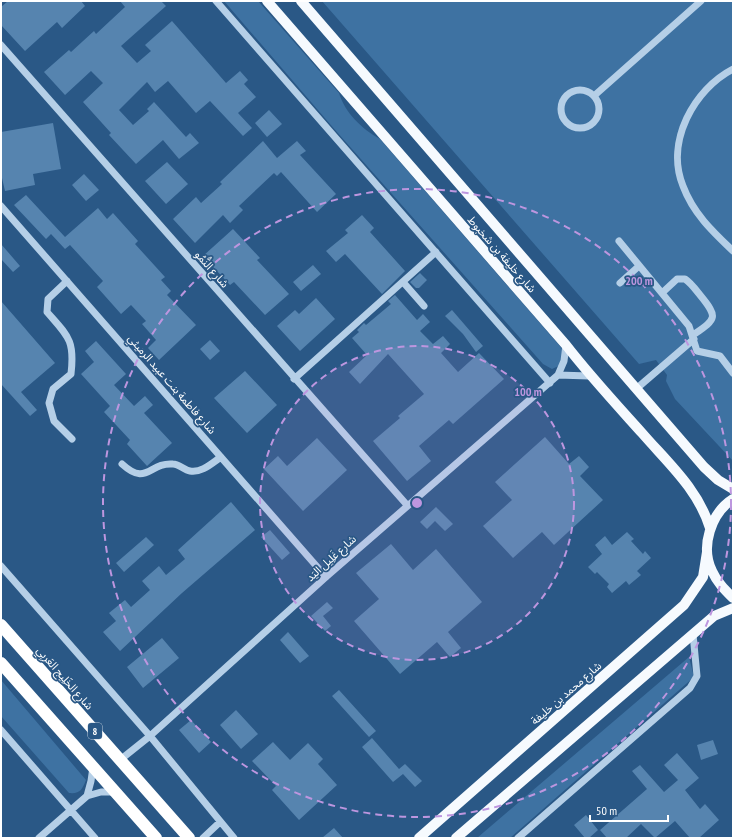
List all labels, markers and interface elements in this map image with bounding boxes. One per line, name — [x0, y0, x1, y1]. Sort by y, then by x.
street label: شارع خليفة بن شخبوط — [464, 213, 539, 296]
street label: شارع النُّمُو — [191, 247, 233, 291]
text: 200 m — [625, 273, 653, 288]
street label: شارع فاطمة بنت عبيد الرميثي — [123, 331, 219, 439]
text: 100 m — [514, 384, 542, 399]
centre of rings — [410, 496, 424, 510]
street label: شارع غَلِيل اليَد — [303, 532, 360, 585]
street label: شارع الخَلِيج العَربِي — [32, 643, 97, 715]
street label: شارع محمد بن خليفة — [528, 658, 605, 728]
road number: 8 — [88, 723, 102, 739]
scale bar — [590, 797, 668, 823]
text: 50 m — [596, 803, 617, 818]

